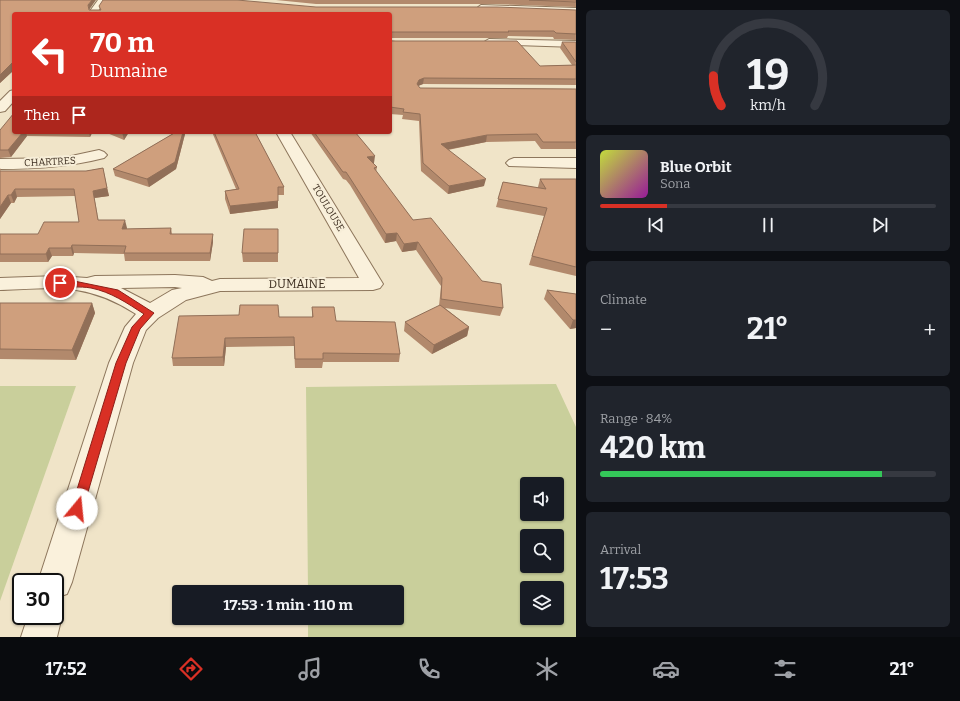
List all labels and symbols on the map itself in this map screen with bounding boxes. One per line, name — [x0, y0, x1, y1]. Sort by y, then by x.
street label: CHARTRES — [24, 155, 76, 169]
street label: TOULOUSE — [309, 182, 347, 234]
pin — [43, 266, 77, 300]
street label: DUMAINE — [268, 277, 326, 291]
position arrow — [56, 488, 98, 530]
speed limit sign: 30 — [12, 573, 64, 625]

